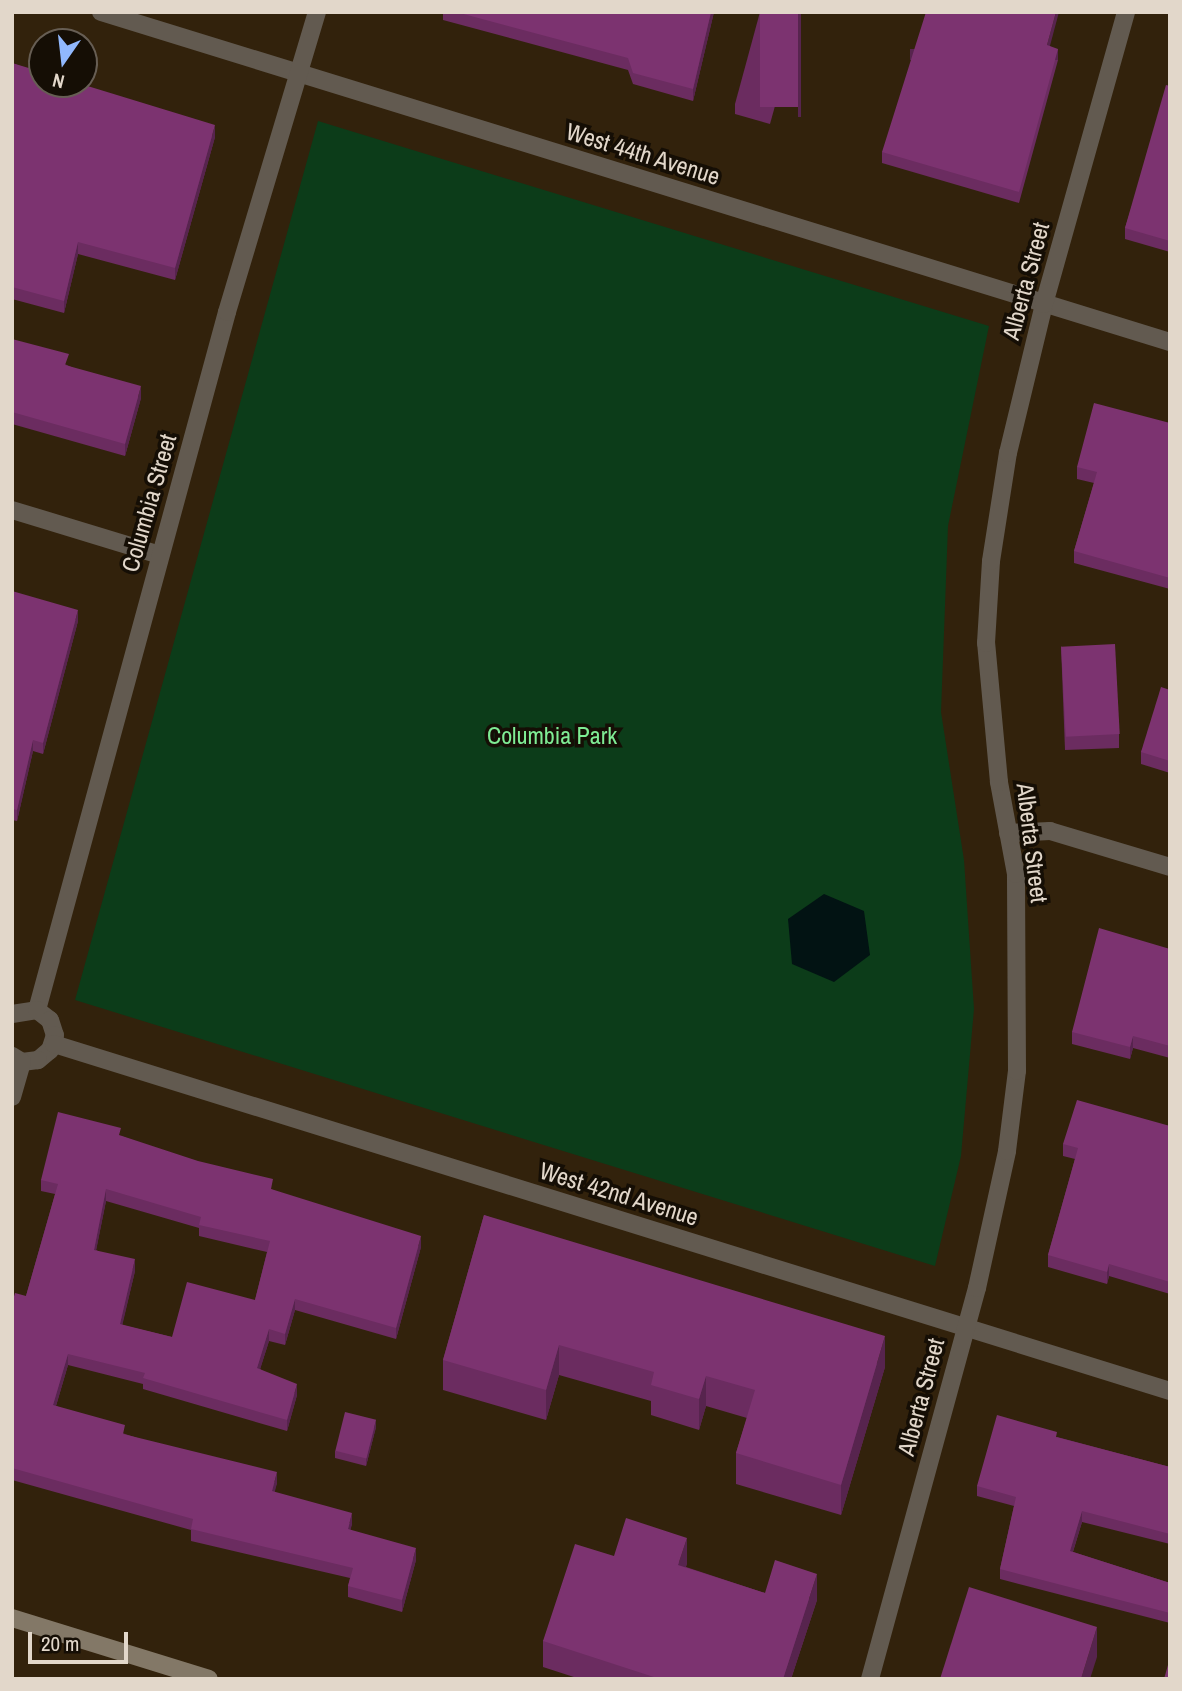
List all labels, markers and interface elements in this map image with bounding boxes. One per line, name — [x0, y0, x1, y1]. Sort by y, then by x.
north arrow — [28, 28, 98, 98]
text: N — [50, 67, 67, 95]
street label: West 44th Avenue — [562, 117, 724, 191]
street label: Alberta Street — [997, 219, 1055, 343]
street label: Columbia Street — [116, 431, 182, 575]
park label: Columbia Park — [487, 722, 617, 750]
street label: Alberta Street — [1010, 782, 1054, 904]
street label: West 42nd Avenue — [536, 1156, 702, 1232]
street label: Alberta Street — [892, 1335, 950, 1459]
scale bar — [32, 1618, 131, 1662]
text: 20 m — [41, 1629, 79, 1658]

